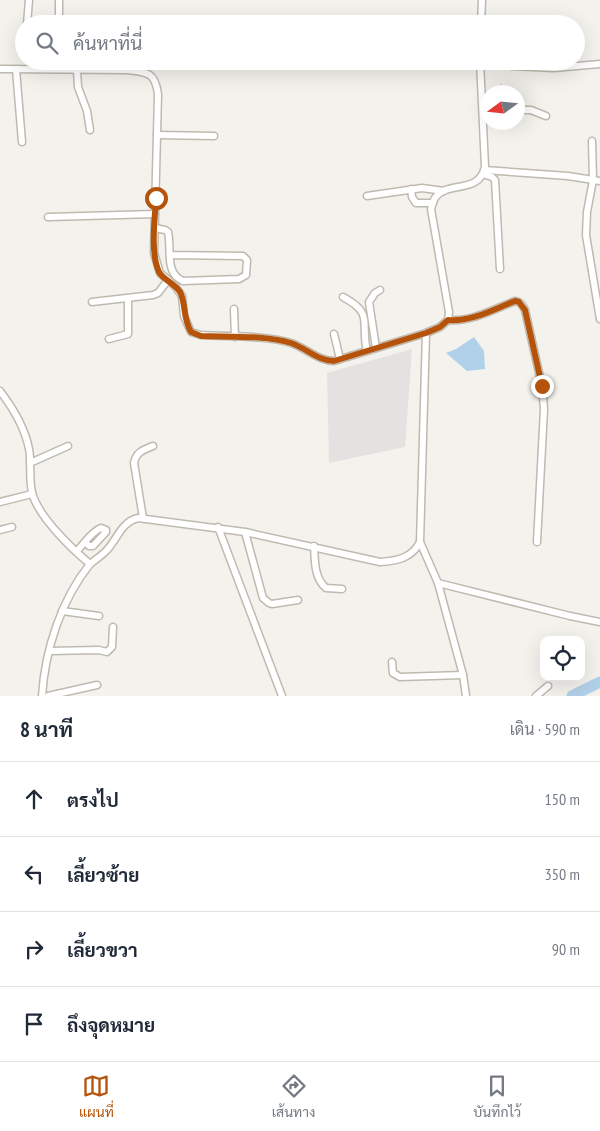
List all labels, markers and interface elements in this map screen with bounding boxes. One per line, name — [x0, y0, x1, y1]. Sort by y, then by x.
search box — [15, 15, 585, 70]
icon: search — [33, 29, 61, 57]
text: ค้นหาที่นี่ — [73, 31, 142, 55]
north arrow — [480, 85, 525, 130]
route start — [145, 187, 168, 210]
route end — [531, 375, 554, 398]
map controls — [540, 636, 585, 681]
button: locate — [540, 636, 585, 681]
text: 8 นาที — [20, 716, 73, 743]
text: เดิน · 590 m — [510, 719, 580, 739]
icon: ahead — [20, 785, 48, 813]
text: ตรงไป — [67, 788, 119, 812]
text: 150 m — [545, 789, 580, 809]
icon: left — [20, 860, 48, 888]
text: เลี้ยวซ้าย — [67, 863, 139, 887]
text: 350 m — [545, 864, 580, 884]
icon: right — [20, 935, 48, 963]
text: เลี้ยวขวา — [67, 938, 138, 962]
text: 90 m — [552, 939, 580, 959]
icon: arrive — [20, 1010, 48, 1038]
text: ถึงจุดหมาย — [67, 1013, 155, 1037]
tab: แผนที่ — [79, 1072, 114, 1121]
tab: เส้นทาง — [272, 1072, 315, 1121]
tab: บันทึกไว้ — [473, 1072, 521, 1121]

